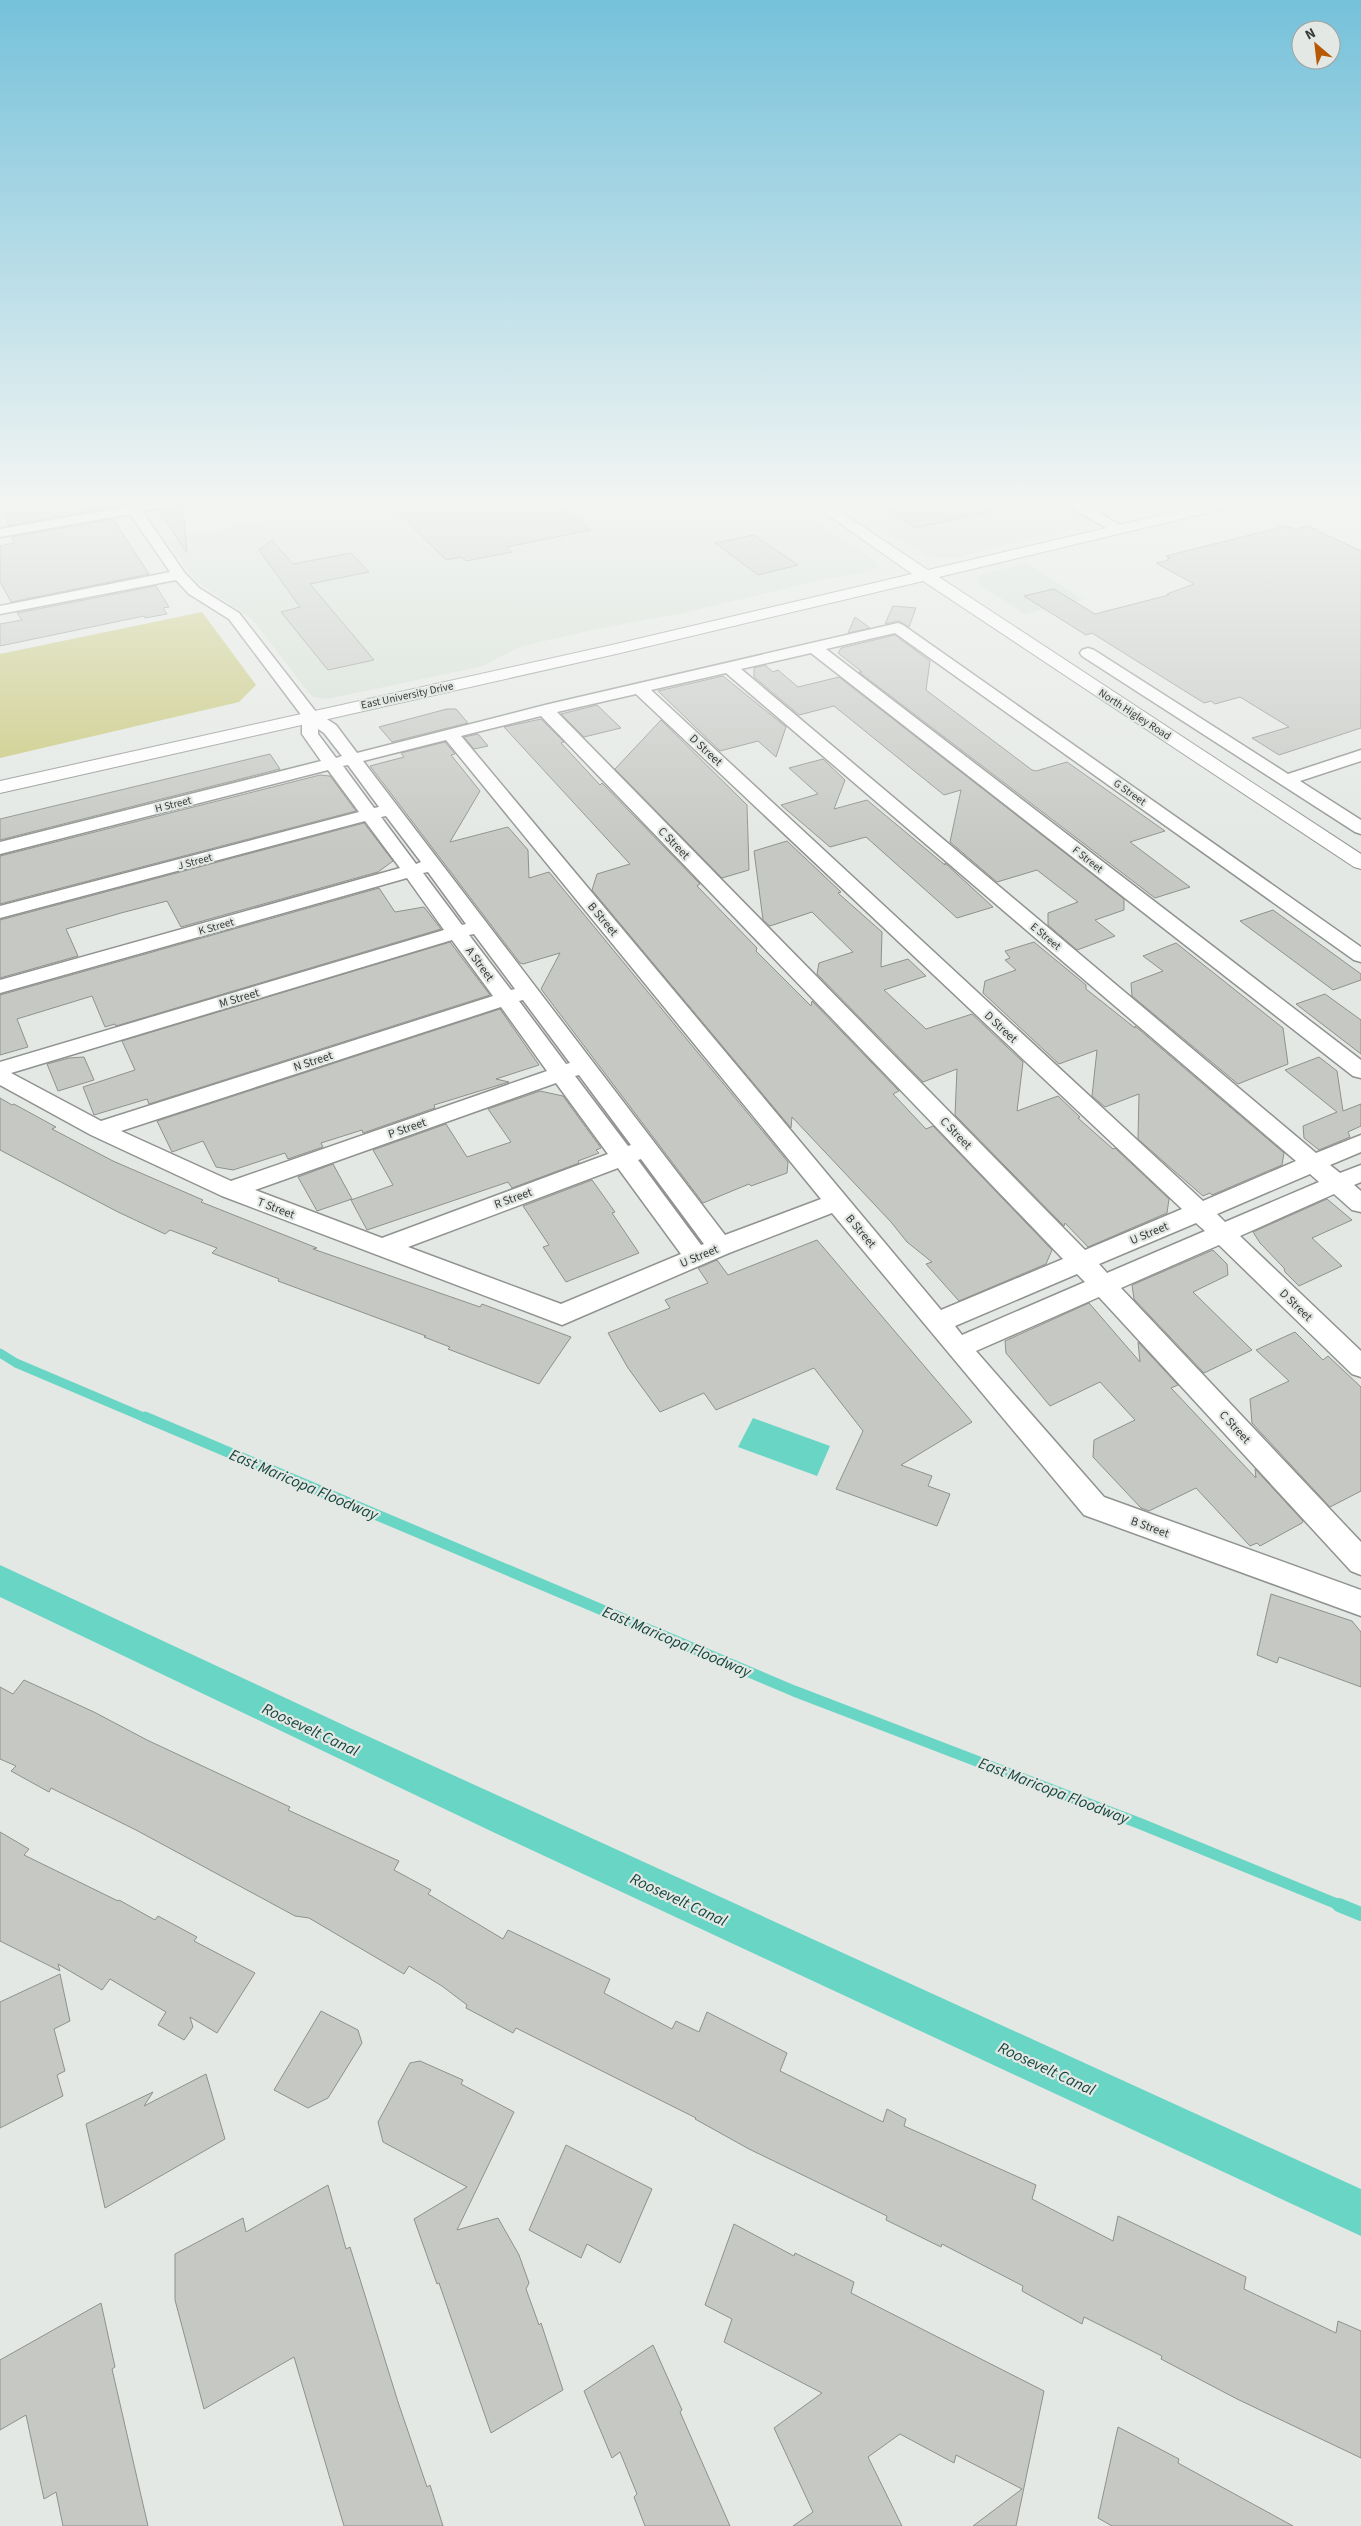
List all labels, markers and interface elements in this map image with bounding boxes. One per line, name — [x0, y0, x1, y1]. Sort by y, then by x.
north arrow — [1291, 20, 1341, 70]
text: N — [1302, 23, 1319, 45]
street label: East University Drive — [360, 678, 455, 713]
street label: North Higley Road — [1096, 685, 1174, 743]
street label: D Street — [685, 731, 726, 770]
street label: G Street — [1110, 776, 1149, 809]
street label: H Street — [153, 793, 193, 816]
street label: C Street — [654, 823, 693, 863]
street label: F Street — [1069, 843, 1106, 876]
street label: J Street — [176, 850, 214, 873]
street label: B Street — [583, 899, 622, 940]
street label: K Street — [197, 914, 236, 939]
street label: E Street — [1027, 919, 1064, 954]
street label: A Street — [461, 944, 498, 985]
street label: M Street — [217, 984, 261, 1013]
street label: D Street — [980, 1008, 1021, 1047]
street label: N Street — [291, 1047, 335, 1076]
street label: C Street — [936, 1113, 975, 1153]
street label: P Street — [386, 1114, 428, 1143]
street label: R Street — [492, 1184, 535, 1213]
street label: T Street — [255, 1194, 297, 1223]
street label: B Street — [841, 1211, 880, 1252]
street label: U Street — [1127, 1218, 1171, 1249]
street label: U Street — [677, 1241, 721, 1272]
street label: D Street — [1275, 1285, 1316, 1325]
street label: C Street — [1215, 1407, 1254, 1448]
water label: East Maricopa Floodway — [226, 1444, 382, 1527]
street label: B Street — [1128, 1513, 1171, 1542]
water label: East Maricopa Floodway — [599, 1601, 755, 1684]
water label: Roosevelt Canal — [259, 1698, 363, 1762]
water label: East Maricopa Floodway — [975, 1752, 1133, 1830]
water label: Roosevelt Canal — [627, 1868, 731, 1932]
water label: Roosevelt Canal — [995, 2037, 1099, 2101]

